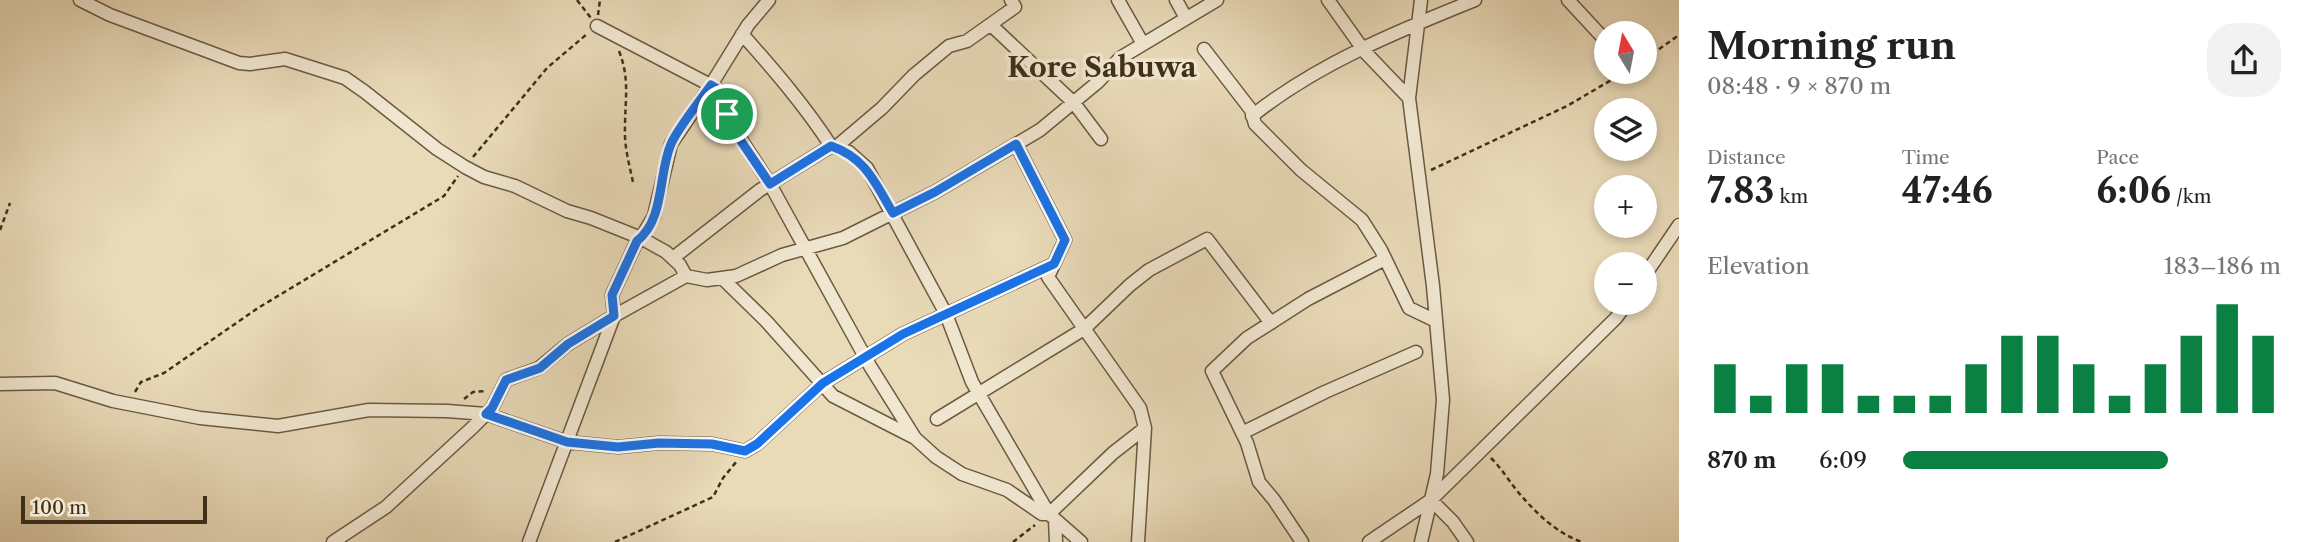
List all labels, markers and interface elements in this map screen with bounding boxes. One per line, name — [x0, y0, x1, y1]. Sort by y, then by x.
north arrow — [1594, 21, 1657, 84]
map controls — [1594, 21, 1657, 315]
text: Morning run — [1707, 22, 1956, 69]
button: share — [2207, 23, 2281, 97]
district label: Kore Sabuwa — [1007, 50, 1197, 84]
text: 08:48 · 9 × 870 m — [1707, 72, 1891, 100]
pin — [697, 84, 757, 144]
icon: arrive — [708, 95, 746, 133]
button: layers — [1594, 98, 1657, 161]
text: Distance — [1707, 146, 1786, 169]
text: Time — [1902, 146, 1950, 169]
text: Pace — [2096, 146, 2139, 169]
text: 7.83 — [1707, 169, 1774, 212]
text: 47:46 — [1902, 169, 1993, 212]
text: 6:06 — [2096, 169, 2171, 212]
button: + — [1594, 175, 1657, 238]
text: km — [1774, 185, 1808, 208]
text: /km — [2171, 185, 2211, 208]
button: − — [1594, 252, 1657, 315]
text: Elevation — [1707, 252, 1810, 280]
text: 183–186 m — [2164, 252, 2281, 280]
text: 870 m — [1707, 446, 1777, 474]
text: 6:09 — [1819, 446, 1867, 474]
scale bar — [21, 493, 206, 525]
text: 100 m — [32, 496, 87, 519]

